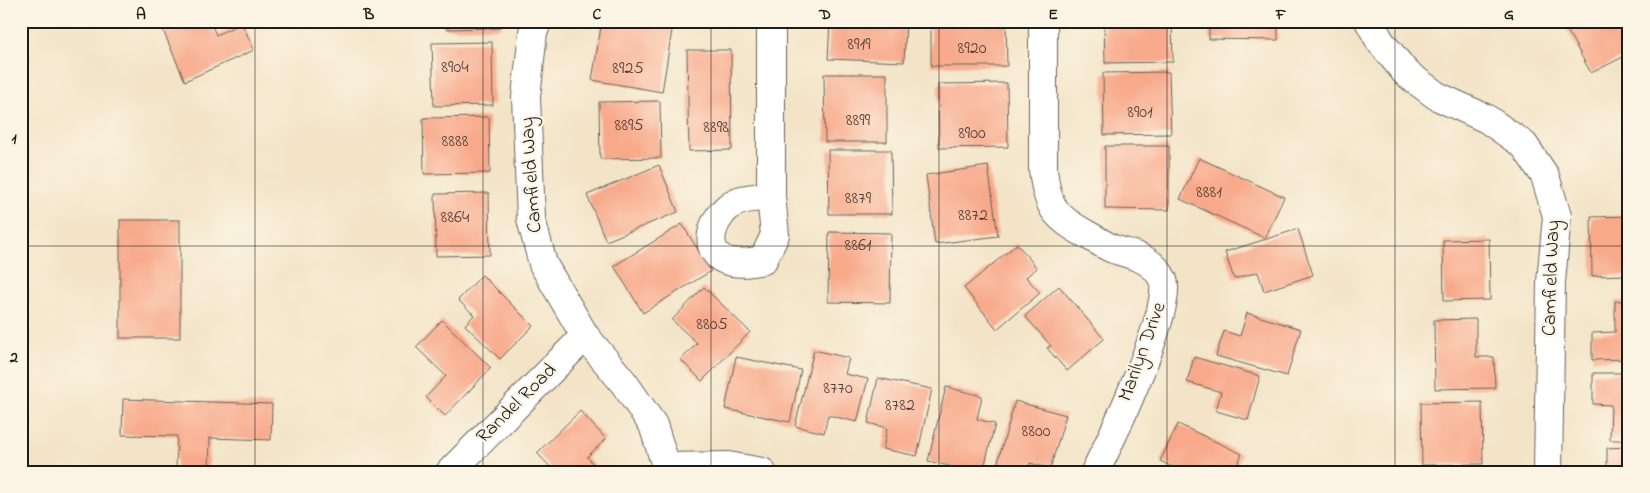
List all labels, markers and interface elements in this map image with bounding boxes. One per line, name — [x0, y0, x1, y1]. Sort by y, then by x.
text: A — [136, 3, 146, 27]
text: B — [363, 3, 375, 27]
text: C — [593, 3, 602, 27]
text: D — [818, 3, 831, 27]
text: E — [1048, 3, 1058, 27]
text: F — [1275, 3, 1287, 27]
text: G — [1504, 3, 1514, 27]
house number: 8919 — [847, 32, 871, 58]
house number: 8920 — [958, 36, 987, 62]
house number: 8904 — [441, 55, 469, 81]
house number: 8925 — [612, 56, 644, 82]
house number: 8901 — [1127, 100, 1153, 126]
house number: 8899 — [846, 108, 871, 134]
house number: 8895 — [614, 113, 644, 139]
house number: 8898 — [703, 115, 729, 141]
street label: Camfield Way — [513, 116, 551, 234]
house number: 8900 — [958, 121, 986, 147]
text: 1 — [11, 127, 17, 151]
house number: 8888 — [442, 129, 469, 155]
house number: 8881 — [1196, 180, 1222, 206]
house number: 8879 — [845, 186, 872, 212]
house number: 8872 — [958, 203, 988, 229]
house number: 8864 — [441, 205, 470, 231]
street label: Camfield Way — [1535, 219, 1569, 337]
house number: 8861 — [844, 233, 872, 259]
street label: Marilyn Drive — [1112, 298, 1174, 406]
house number: 8805 — [696, 312, 728, 338]
text: 2 — [9, 346, 18, 370]
street label: Randel Road — [470, 357, 564, 451]
house number: 8770 — [823, 376, 853, 402]
house number: 8782 — [885, 393, 915, 419]
house number: 8800 — [1021, 419, 1051, 445]

